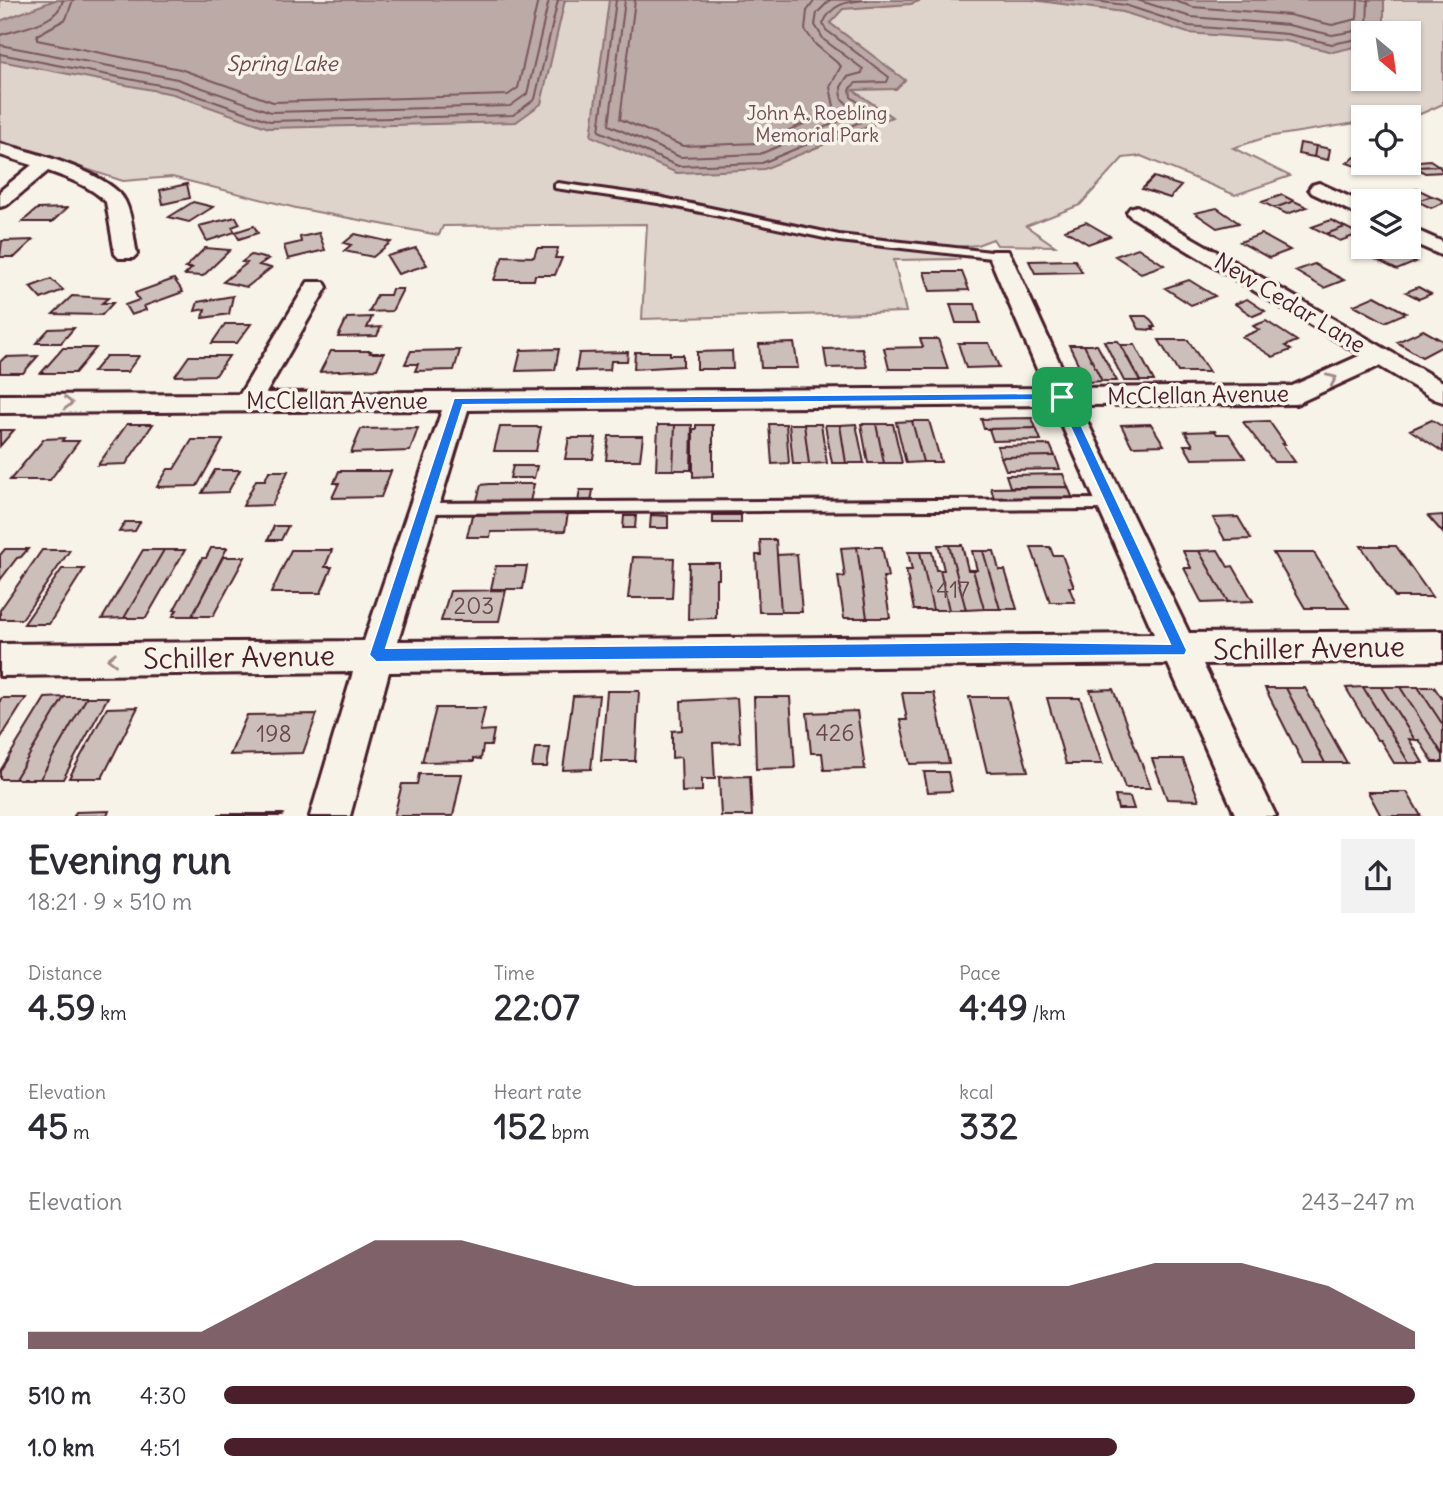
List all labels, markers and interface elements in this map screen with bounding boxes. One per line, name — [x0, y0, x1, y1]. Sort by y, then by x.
north arrow — [1351, 21, 1421, 91]
map controls — [1351, 21, 1421, 259]
water label: Spring Lake — [227, 50, 339, 77]
park label: John A. Roebling Memorial Park — [747, 101, 887, 147]
button: locate — [1351, 105, 1421, 175]
button: layers — [1351, 189, 1421, 259]
street label: New Cedar Lane — [1209, 246, 1371, 359]
pin — [1032, 367, 1092, 427]
one-way arrow — [1324, 373, 1337, 387]
icon: arrive — [1043, 378, 1081, 416]
street label: McClellan Avenue — [1107, 378, 1289, 411]
street label: McClellan Avenue — [246, 386, 428, 415]
one-way arrow — [63, 396, 74, 411]
house number: 417 — [936, 575, 970, 604]
house number: 203 — [454, 591, 494, 620]
street label: Schiller Avenue — [1213, 628, 1405, 668]
street label: Schiller Avenue — [143, 637, 335, 677]
one-way arrow — [106, 651, 117, 666]
house number: 426 — [815, 718, 855, 747]
house number: 198 — [256, 719, 292, 748]
text: Evening run — [28, 837, 231, 884]
button: share — [1341, 839, 1415, 913]
text: 18:21 · 9 × 510 m — [28, 887, 192, 916]
text: Distance — [28, 961, 102, 985]
text: Time — [494, 961, 535, 985]
text: Pace — [959, 961, 1001, 985]
text: 4.59 — [28, 985, 96, 1029]
text: 22:07 — [494, 985, 580, 1029]
text: 4:49 — [959, 985, 1028, 1029]
text: km — [96, 1001, 127, 1025]
text: /km — [1028, 1001, 1066, 1025]
text: Elevation — [28, 1080, 106, 1104]
text: Heart rate — [494, 1080, 582, 1104]
text: kcal — [959, 1080, 994, 1104]
text: 45 — [28, 1104, 68, 1148]
text: 152 — [494, 1104, 547, 1148]
text: 332 — [959, 1104, 1018, 1148]
text: m — [68, 1120, 90, 1144]
text: bpm — [547, 1120, 589, 1144]
text: Elevation — [28, 1187, 122, 1216]
text: 243–247 m — [1301, 1187, 1415, 1216]
text: 510 m — [28, 1381, 91, 1410]
text: 4:30 — [140, 1381, 187, 1410]
text: 1.0 km — [28, 1433, 94, 1462]
text: 4:51 — [140, 1433, 181, 1462]

